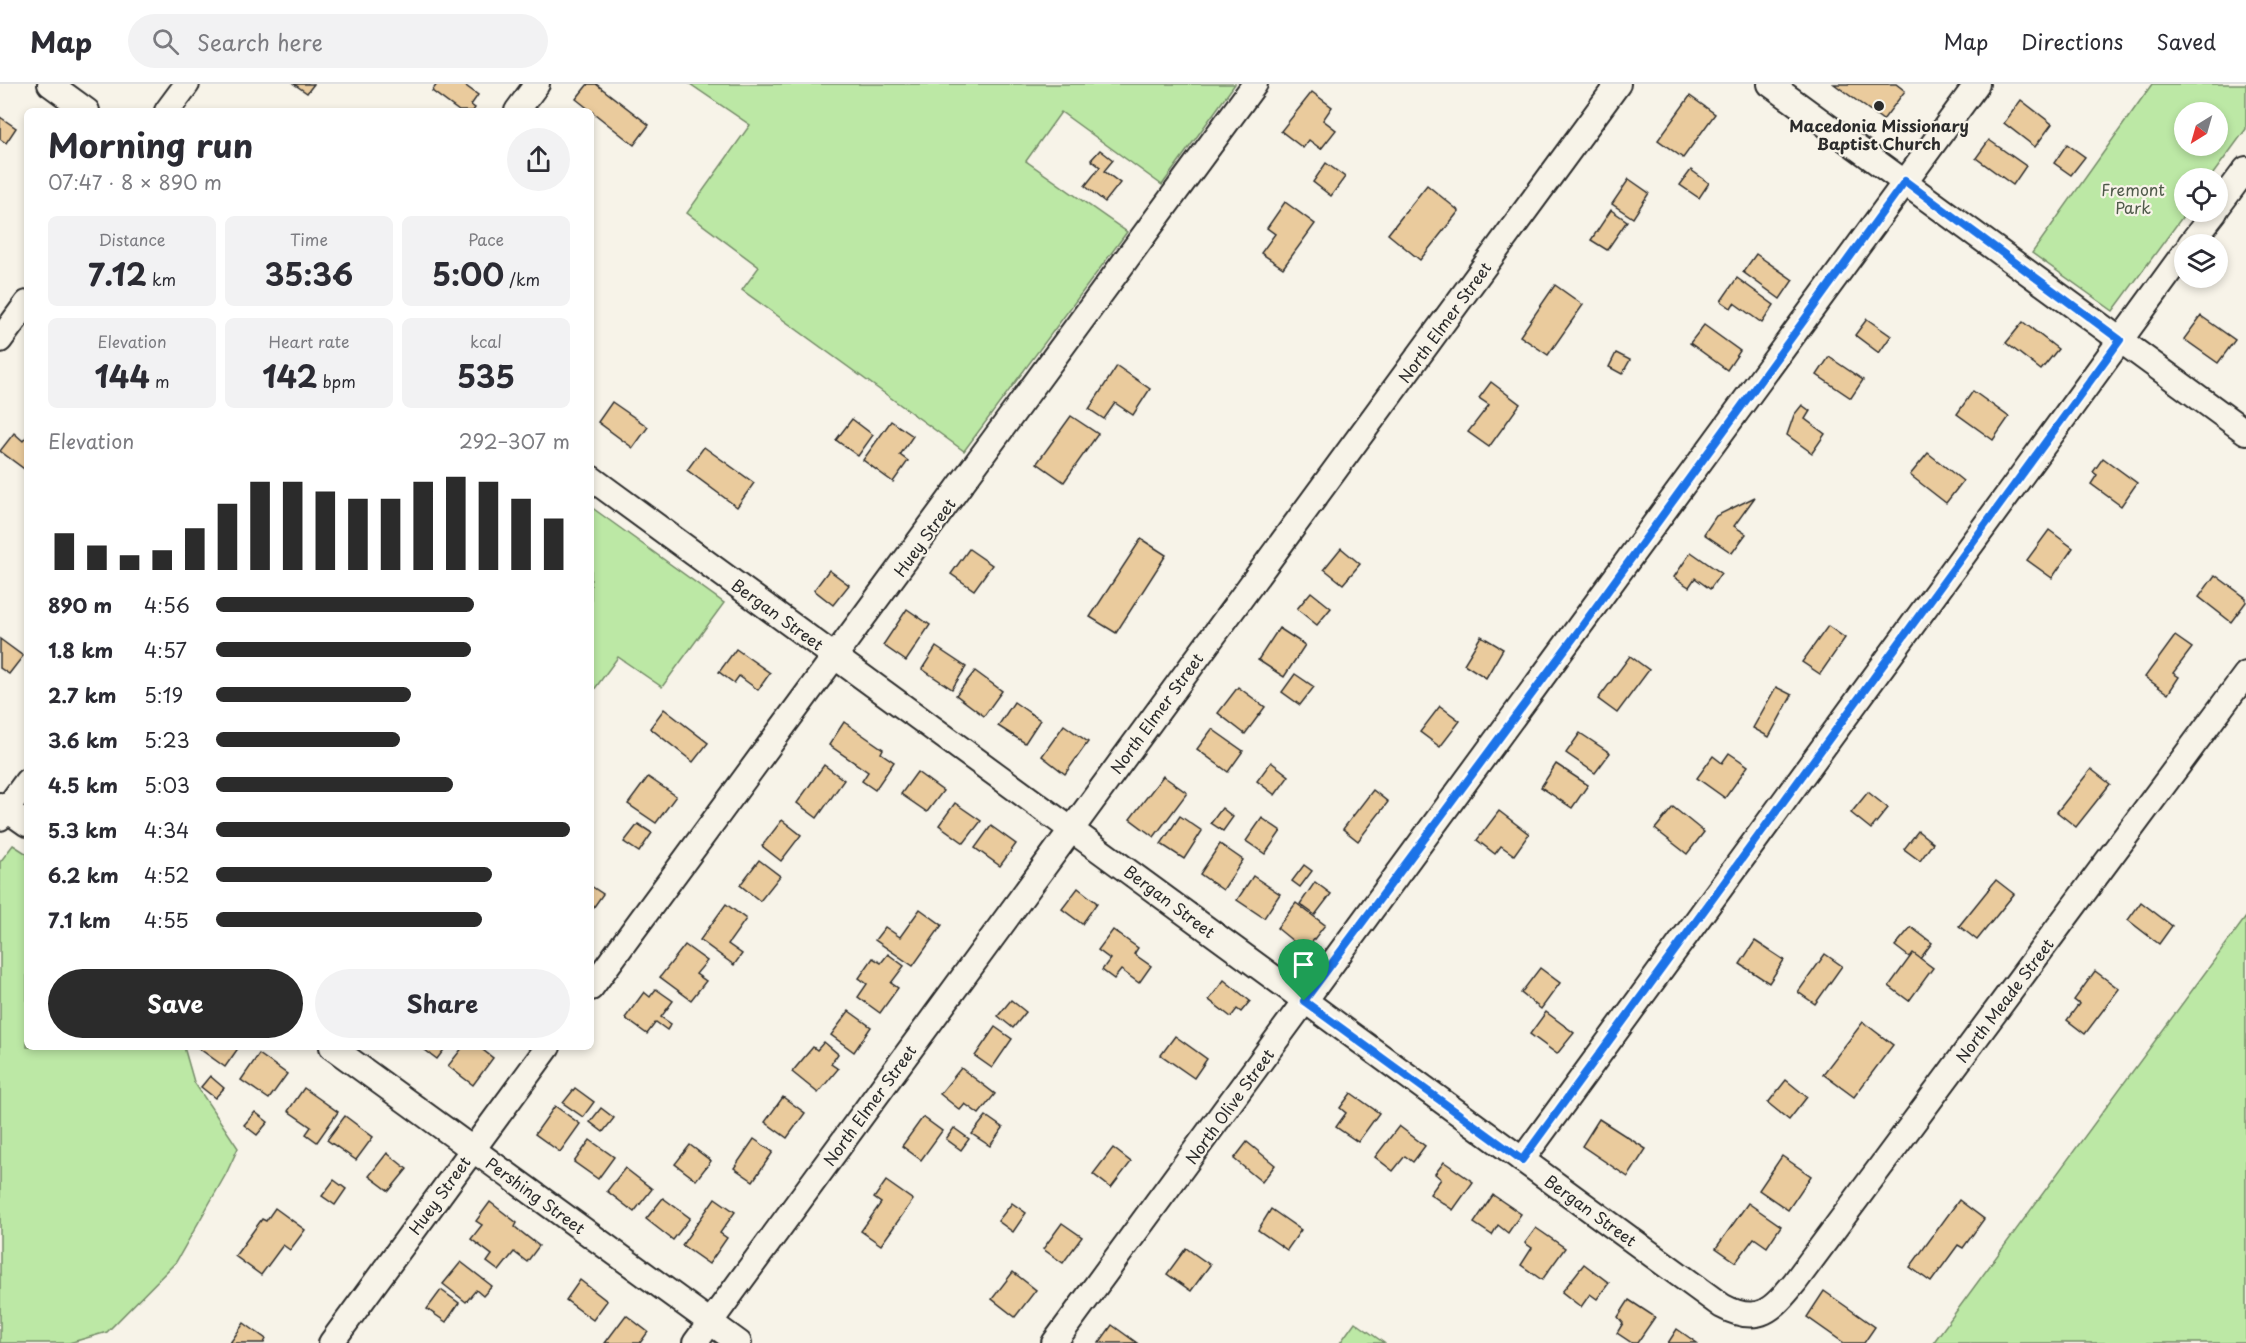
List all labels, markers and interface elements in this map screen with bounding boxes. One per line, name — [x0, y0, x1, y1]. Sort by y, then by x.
search box — [128, 14, 548, 68]
text: Map — [30, 20, 92, 63]
icon: search — [149, 25, 182, 58]
text: Search here — [197, 25, 323, 58]
text: Map — [1943, 25, 1988, 57]
text: Directions — [2021, 25, 2123, 57]
text: Saved — [2156, 25, 2216, 57]
marker: Macedonia Missionary Baptist Church — [1872, 99, 1886, 113]
north arrow — [2174, 102, 2228, 156]
map controls — [2174, 102, 2228, 288]
place label: Macedonia Missionary Baptist Church — [1789, 113, 1969, 155]
text: Morning run — [48, 119, 253, 169]
button: share — [507, 128, 570, 191]
text: 07:47 · 8 × 890 m — [48, 167, 222, 197]
button: locate — [2174, 168, 2228, 222]
park label: Fremont Park — [2101, 177, 2165, 219]
text: Distance — [98, 227, 166, 251]
text: Time — [290, 227, 328, 251]
text: Pace — [468, 227, 504, 251]
button: layers — [2174, 234, 2228, 288]
text: 7.12 — [88, 251, 147, 296]
text: 35:36 — [265, 251, 353, 296]
text: 5:00 — [432, 251, 504, 296]
street label: North Elmer Street — [1392, 257, 1496, 387]
text: km — [147, 267, 176, 291]
text: /km — [504, 267, 540, 291]
text: Elevation — [97, 329, 167, 353]
text: Heart rate — [269, 329, 349, 353]
text: kcal — [470, 329, 502, 353]
text: 144 — [94, 353, 150, 398]
text: 142 — [262, 353, 317, 398]
text: 535 — [457, 353, 515, 398]
text: m — [150, 369, 170, 393]
text: bpm — [317, 369, 356, 393]
text: Elevation — [48, 426, 134, 456]
text: 292–307 m — [459, 426, 570, 456]
street label: Huey Street — [887, 492, 961, 581]
street label: Bergan Street — [727, 572, 829, 656]
text: 890 m — [48, 590, 112, 620]
text: 4:56 — [144, 590, 190, 620]
text: 1.8 km — [48, 635, 113, 665]
text: 4:57 — [144, 635, 187, 665]
street label: North Elmer Street — [1104, 648, 1208, 778]
text: 2.7 km — [48, 680, 116, 710]
text: 5:19 — [144, 680, 183, 710]
text: 3.6 km — [48, 725, 118, 755]
text: 5:23 — [144, 725, 190, 755]
text: 4.5 km — [48, 770, 118, 800]
text: 5:03 — [144, 770, 190, 800]
text: 5.3 km — [48, 815, 117, 845]
text: 4:34 — [144, 815, 189, 845]
street label: Bergan Street — [1119, 859, 1221, 944]
text: 6.2 km — [48, 860, 119, 890]
text: 4:52 — [144, 860, 189, 890]
text: 7.1 km — [48, 905, 111, 935]
text: 4:55 — [144, 905, 189, 935]
street label: North Meade Street — [1949, 932, 2059, 1067]
pin — [1278, 939, 1329, 1001]
icon: arrive — [1287, 948, 1320, 981]
button: Save — [48, 969, 303, 1038]
button: Share — [315, 969, 570, 1038]
street label: North Elmer Street — [817, 1040, 921, 1170]
street label: North Olive Street — [1179, 1043, 1279, 1169]
street label: Huey Street — [402, 1150, 476, 1239]
street label: Pershing Street — [481, 1151, 591, 1240]
street label: Bergan Street — [1540, 1168, 1642, 1252]

